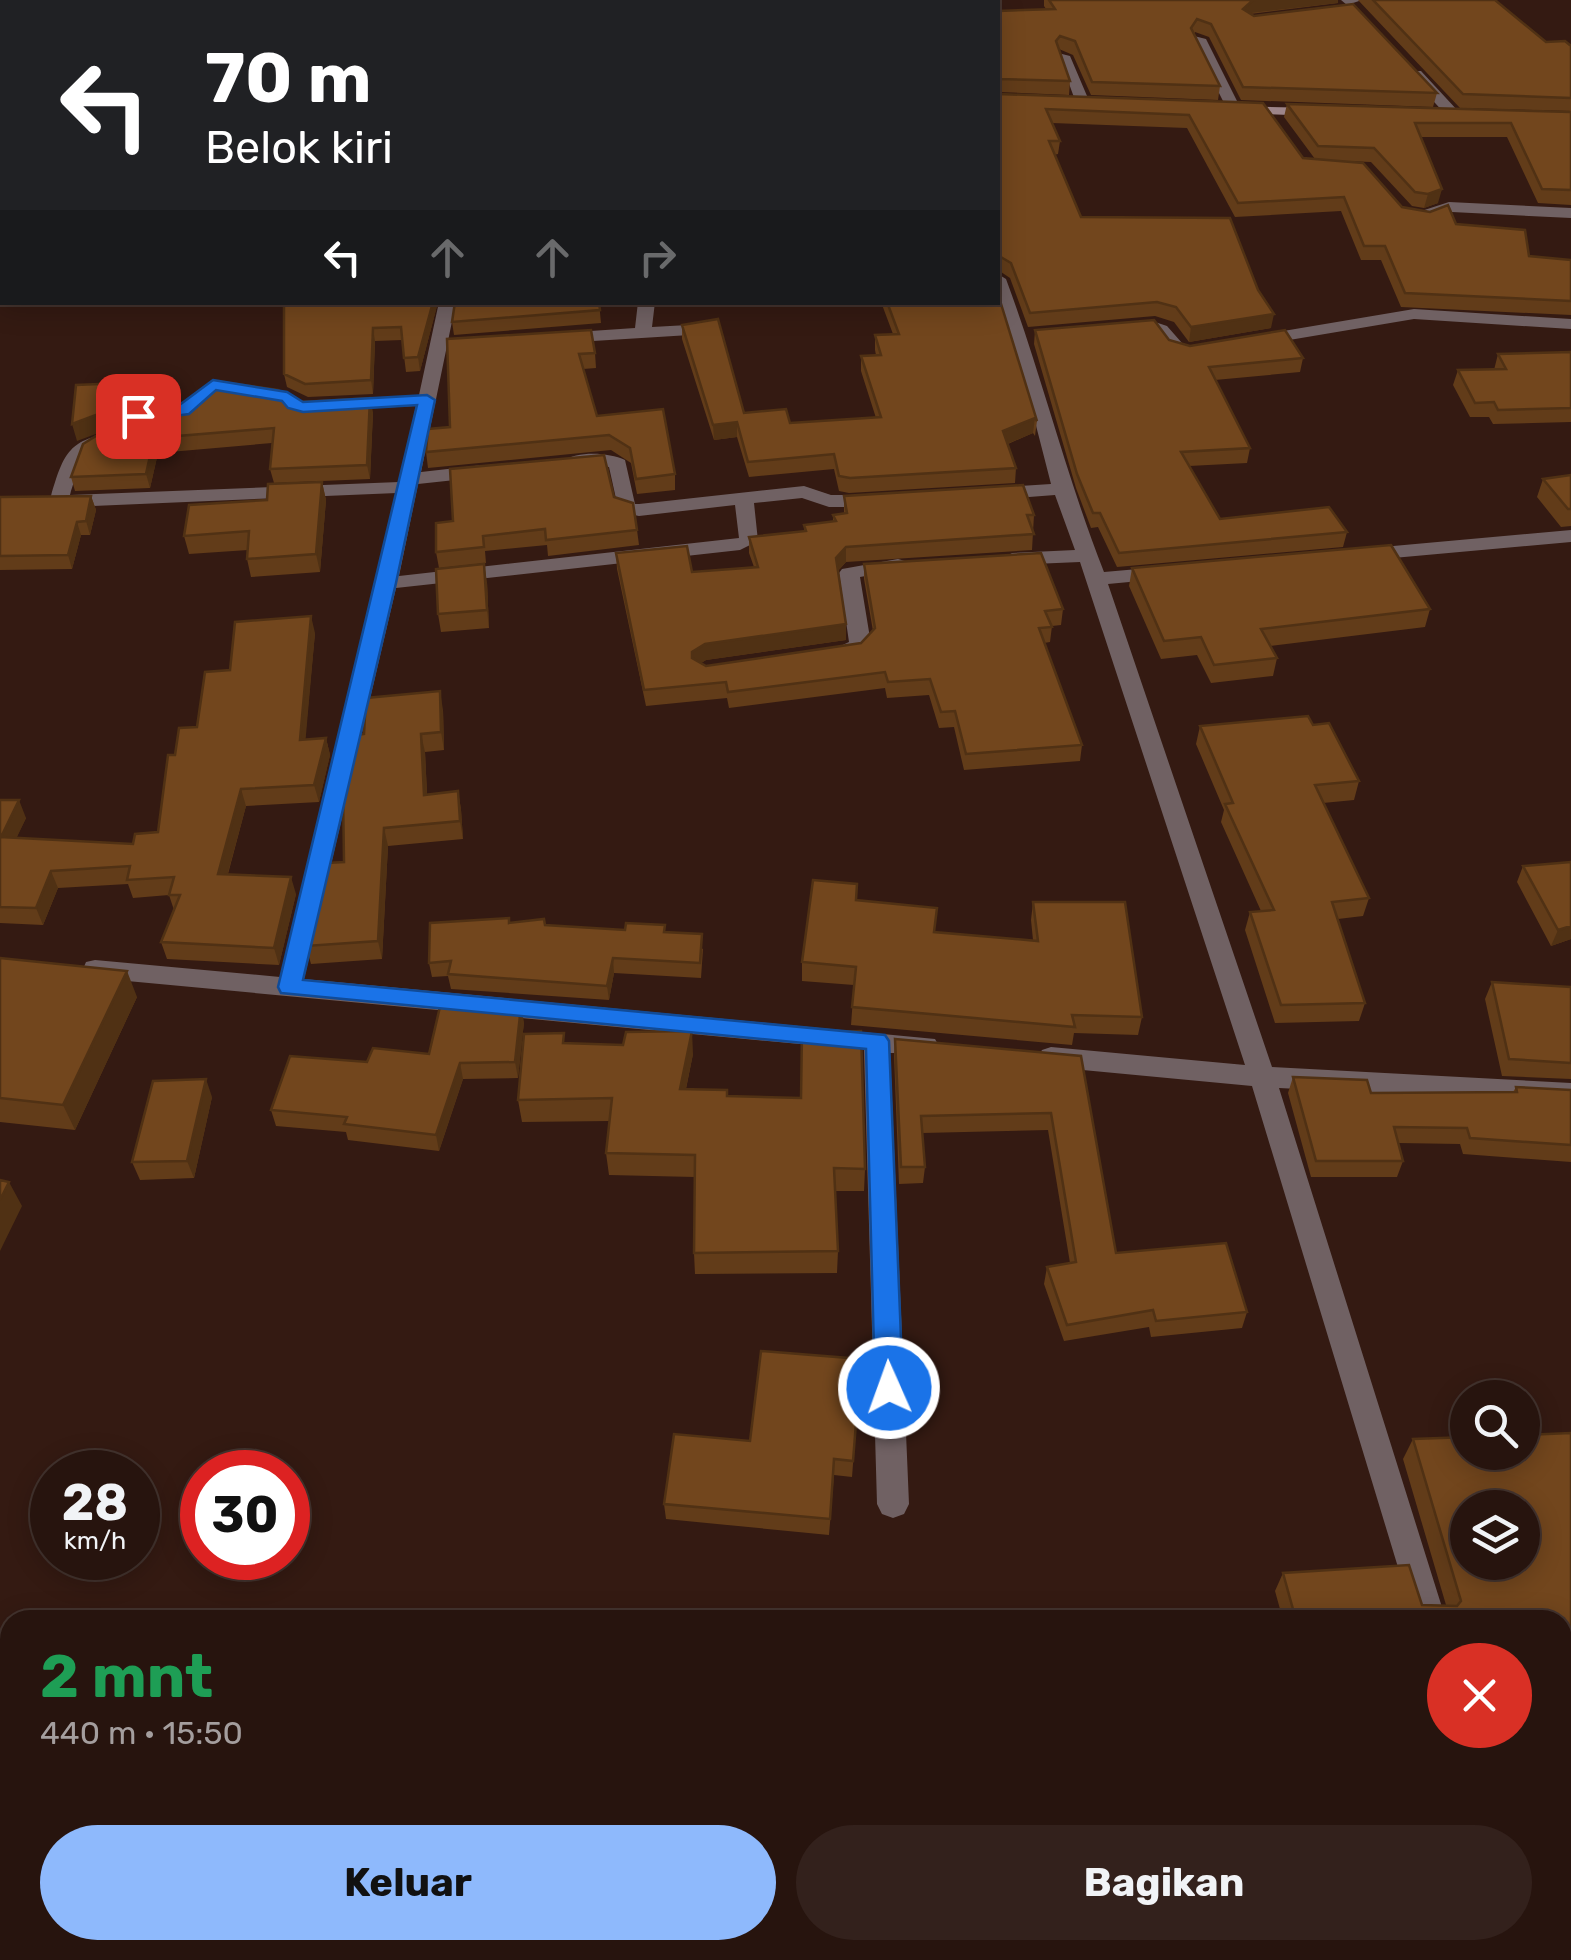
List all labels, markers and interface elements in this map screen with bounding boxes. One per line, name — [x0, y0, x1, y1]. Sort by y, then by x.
text: 70 m — [205, 37, 372, 120]
icon: left — [40, 40, 170, 170]
text: Belok kiri — [205, 121, 393, 174]
icon: left — [315, 230, 370, 285]
icon: ahead — [420, 230, 475, 285]
icon: ahead — [525, 230, 580, 285]
icon: right — [630, 230, 685, 285]
pin — [96, 374, 181, 459]
icon: arrive — [111, 389, 166, 444]
position arrow — [837, 1336, 941, 1440]
map controls — [1450, 1380, 1540, 1580]
button: search — [1450, 1380, 1540, 1470]
speed limit sign: 30 — [180, 1450, 310, 1580]
text: 28 — [62, 1473, 128, 1533]
button: layers — [1450, 1490, 1540, 1580]
text: km/h — [64, 1526, 126, 1555]
text: 2 mnt — [40, 1641, 213, 1712]
button: close — [1427, 1643, 1532, 1748]
text: 440 m · 15:50 — [40, 1714, 243, 1752]
button: Keluar — [40, 1825, 776, 1940]
button: Bagikan — [796, 1825, 1532, 1940]

